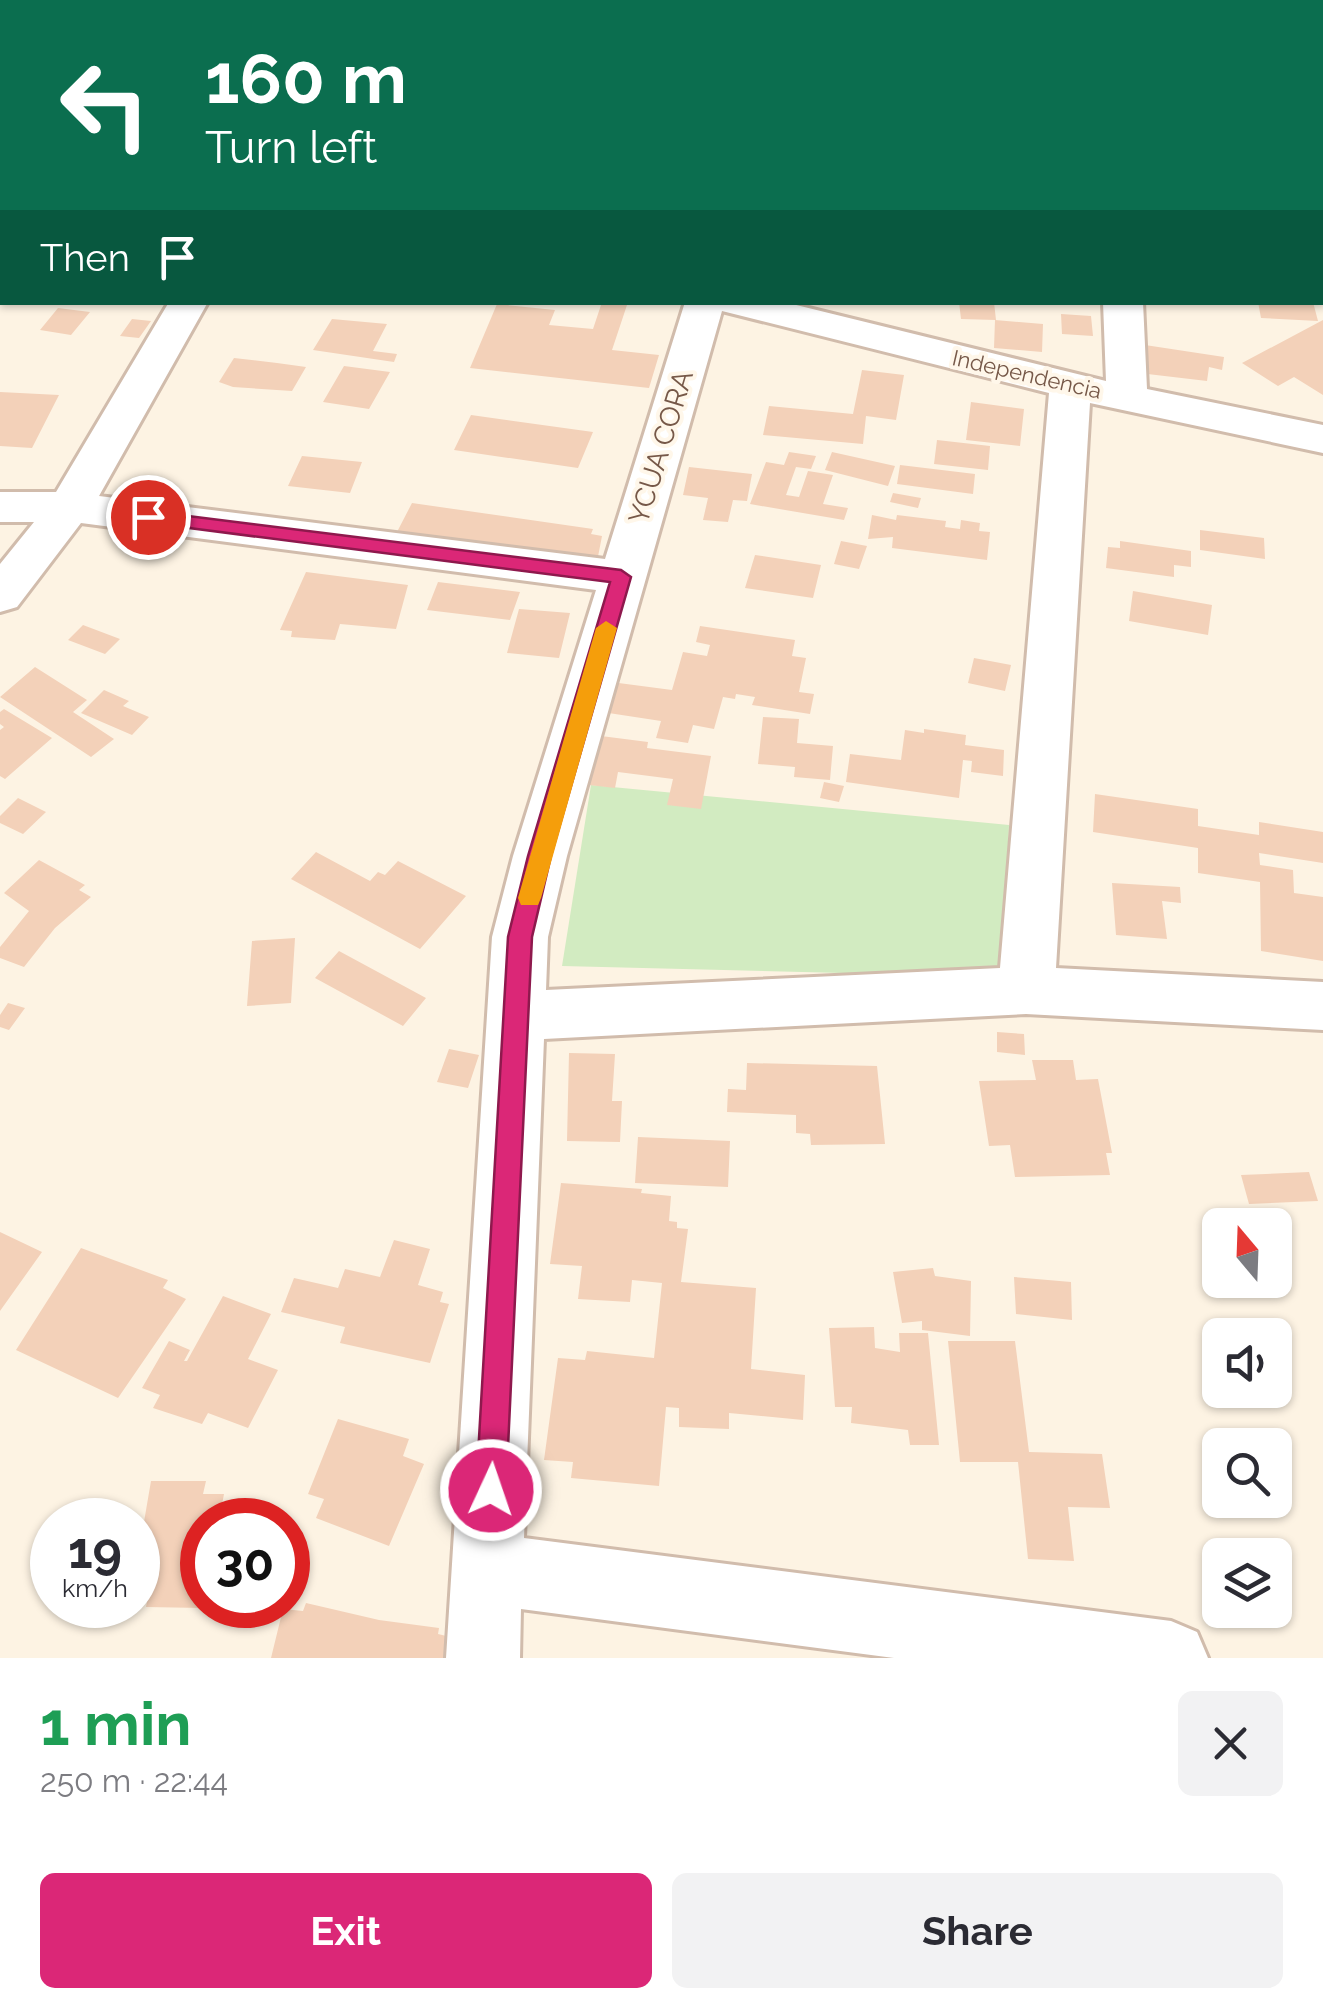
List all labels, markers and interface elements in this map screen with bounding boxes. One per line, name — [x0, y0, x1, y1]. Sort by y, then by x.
text: 160 m — [205, 37, 407, 119]
icon: left — [40, 40, 170, 170]
text: Turn left — [205, 121, 377, 174]
icon: arrive — [150, 230, 205, 285]
text: Then — [40, 235, 130, 280]
street label: Independencia — [950, 344, 1104, 404]
street label: YCUA CORA — [622, 366, 700, 528]
pin — [106, 475, 191, 560]
icon: arrive — [121, 490, 176, 545]
north arrow — [1202, 1208, 1292, 1298]
map controls — [1202, 1208, 1292, 1628]
button: sound — [1202, 1318, 1292, 1408]
button: search — [1202, 1428, 1292, 1518]
position arrow — [439, 1438, 543, 1542]
speed limit sign: 30 — [180, 1498, 310, 1628]
text: 19 — [68, 1521, 122, 1580]
button: layers — [1202, 1538, 1292, 1628]
text: km/h — [62, 1573, 128, 1603]
text: 1 min — [40, 1689, 191, 1759]
button: close — [1178, 1691, 1283, 1796]
text: 250 m · 22:44 — [40, 1762, 228, 1799]
button: Exit — [40, 1873, 652, 1988]
button: Share — [672, 1873, 1283, 1988]

